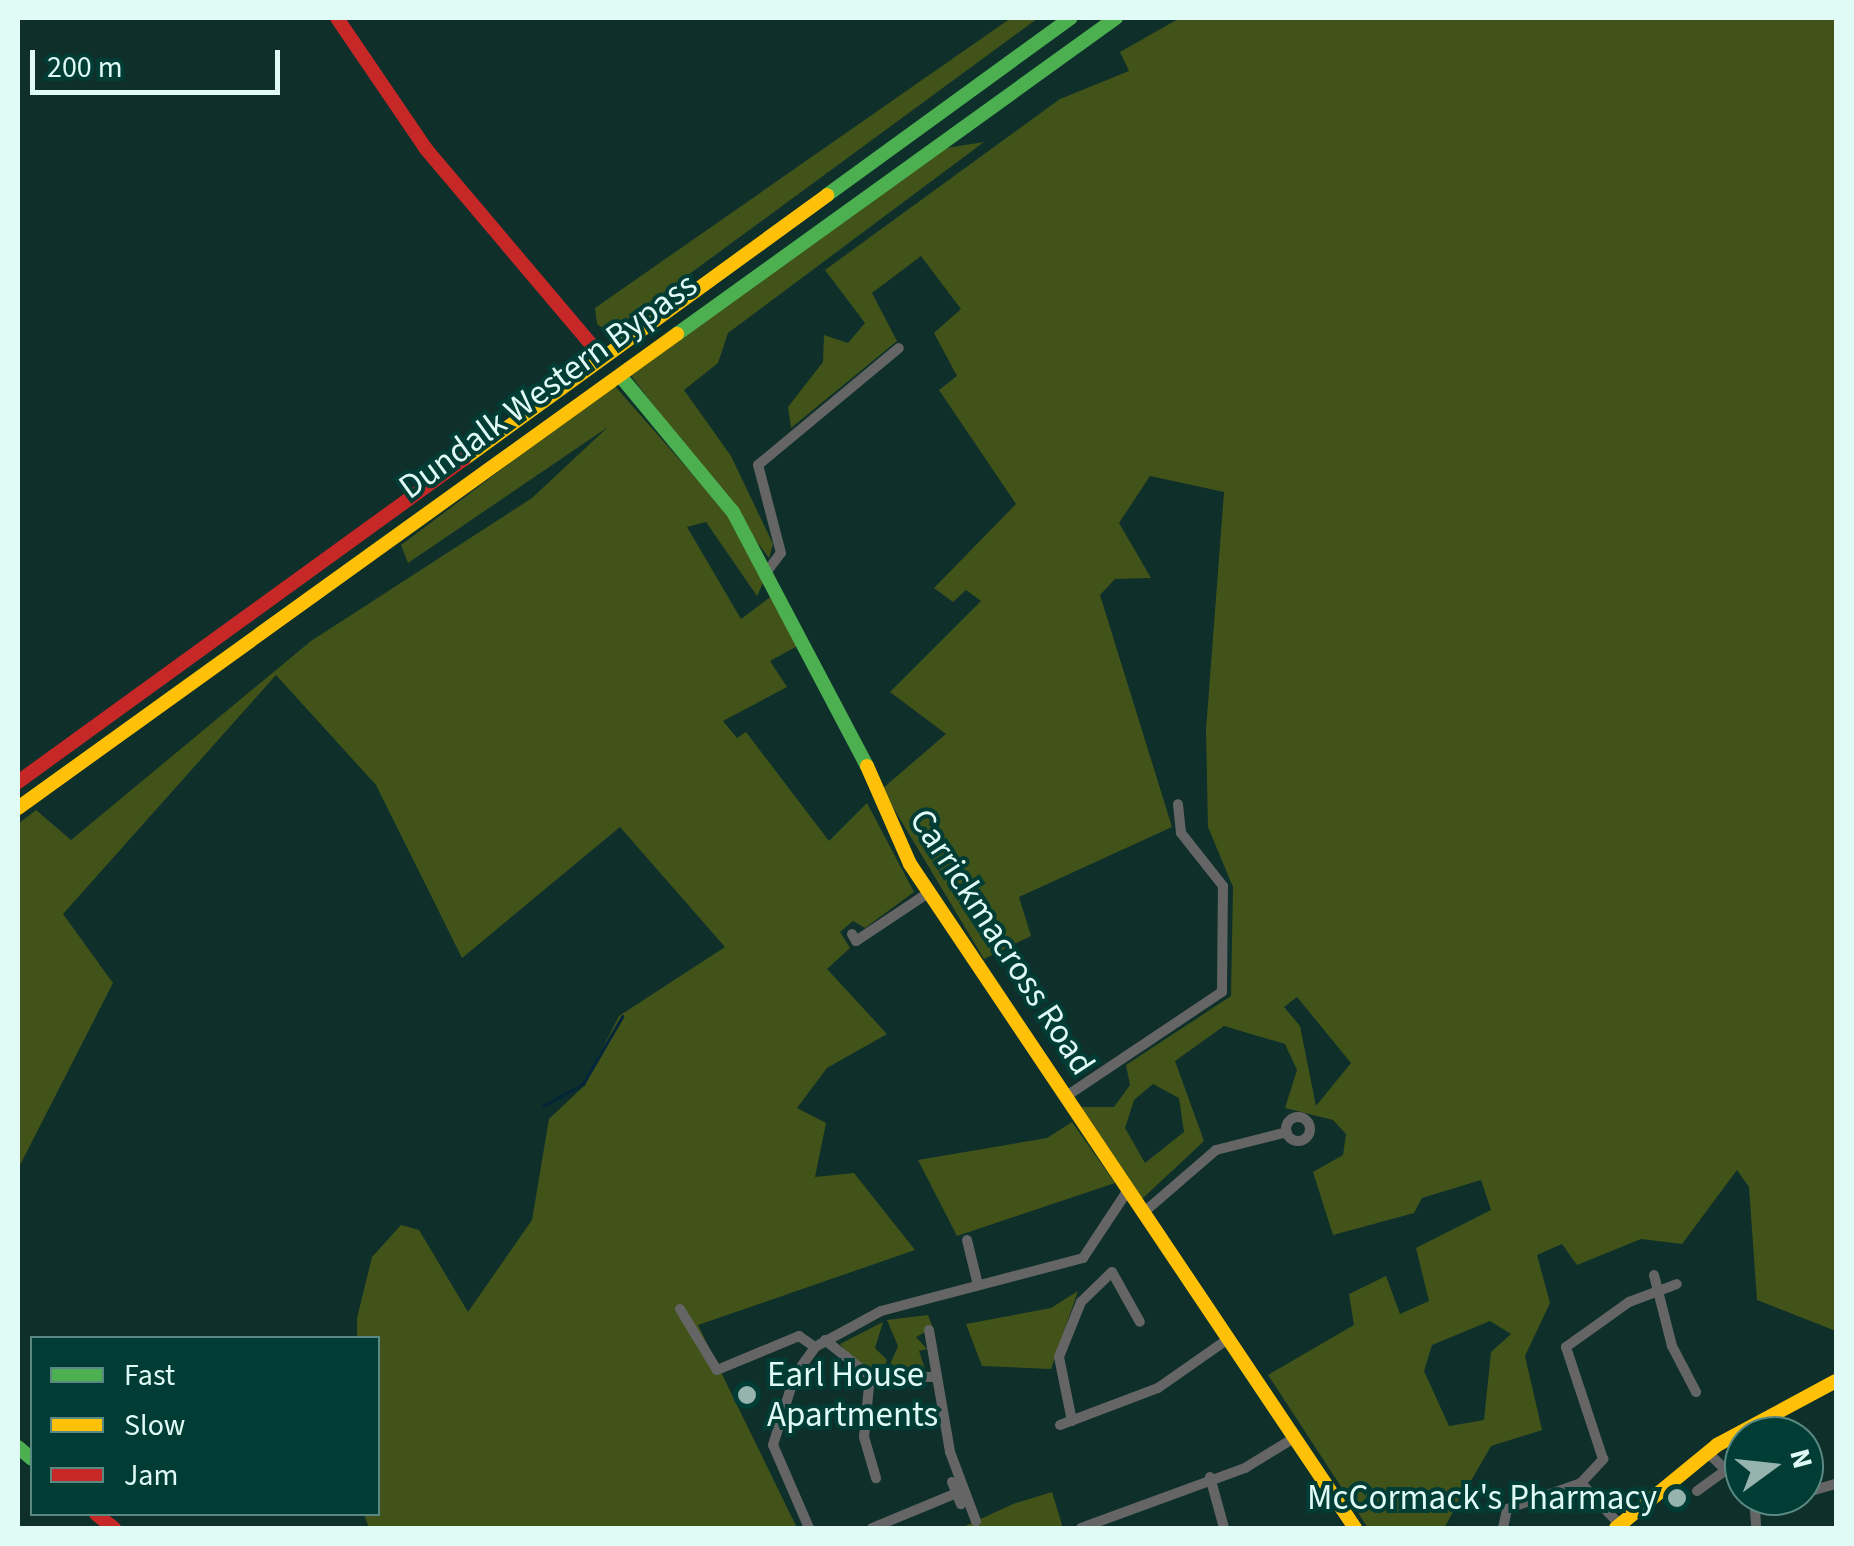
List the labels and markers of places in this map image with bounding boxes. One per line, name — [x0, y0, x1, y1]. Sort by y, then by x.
place label: Earl House Apartments — [767, 1354, 938, 1436]
marker: Earl House Apartments — [736, 1384, 758, 1406]
place label: McCormack's Pharmacy — [1307, 1477, 1657, 1519]
marker: McCormack's Pharmacy — [1666, 1487, 1688, 1509]

